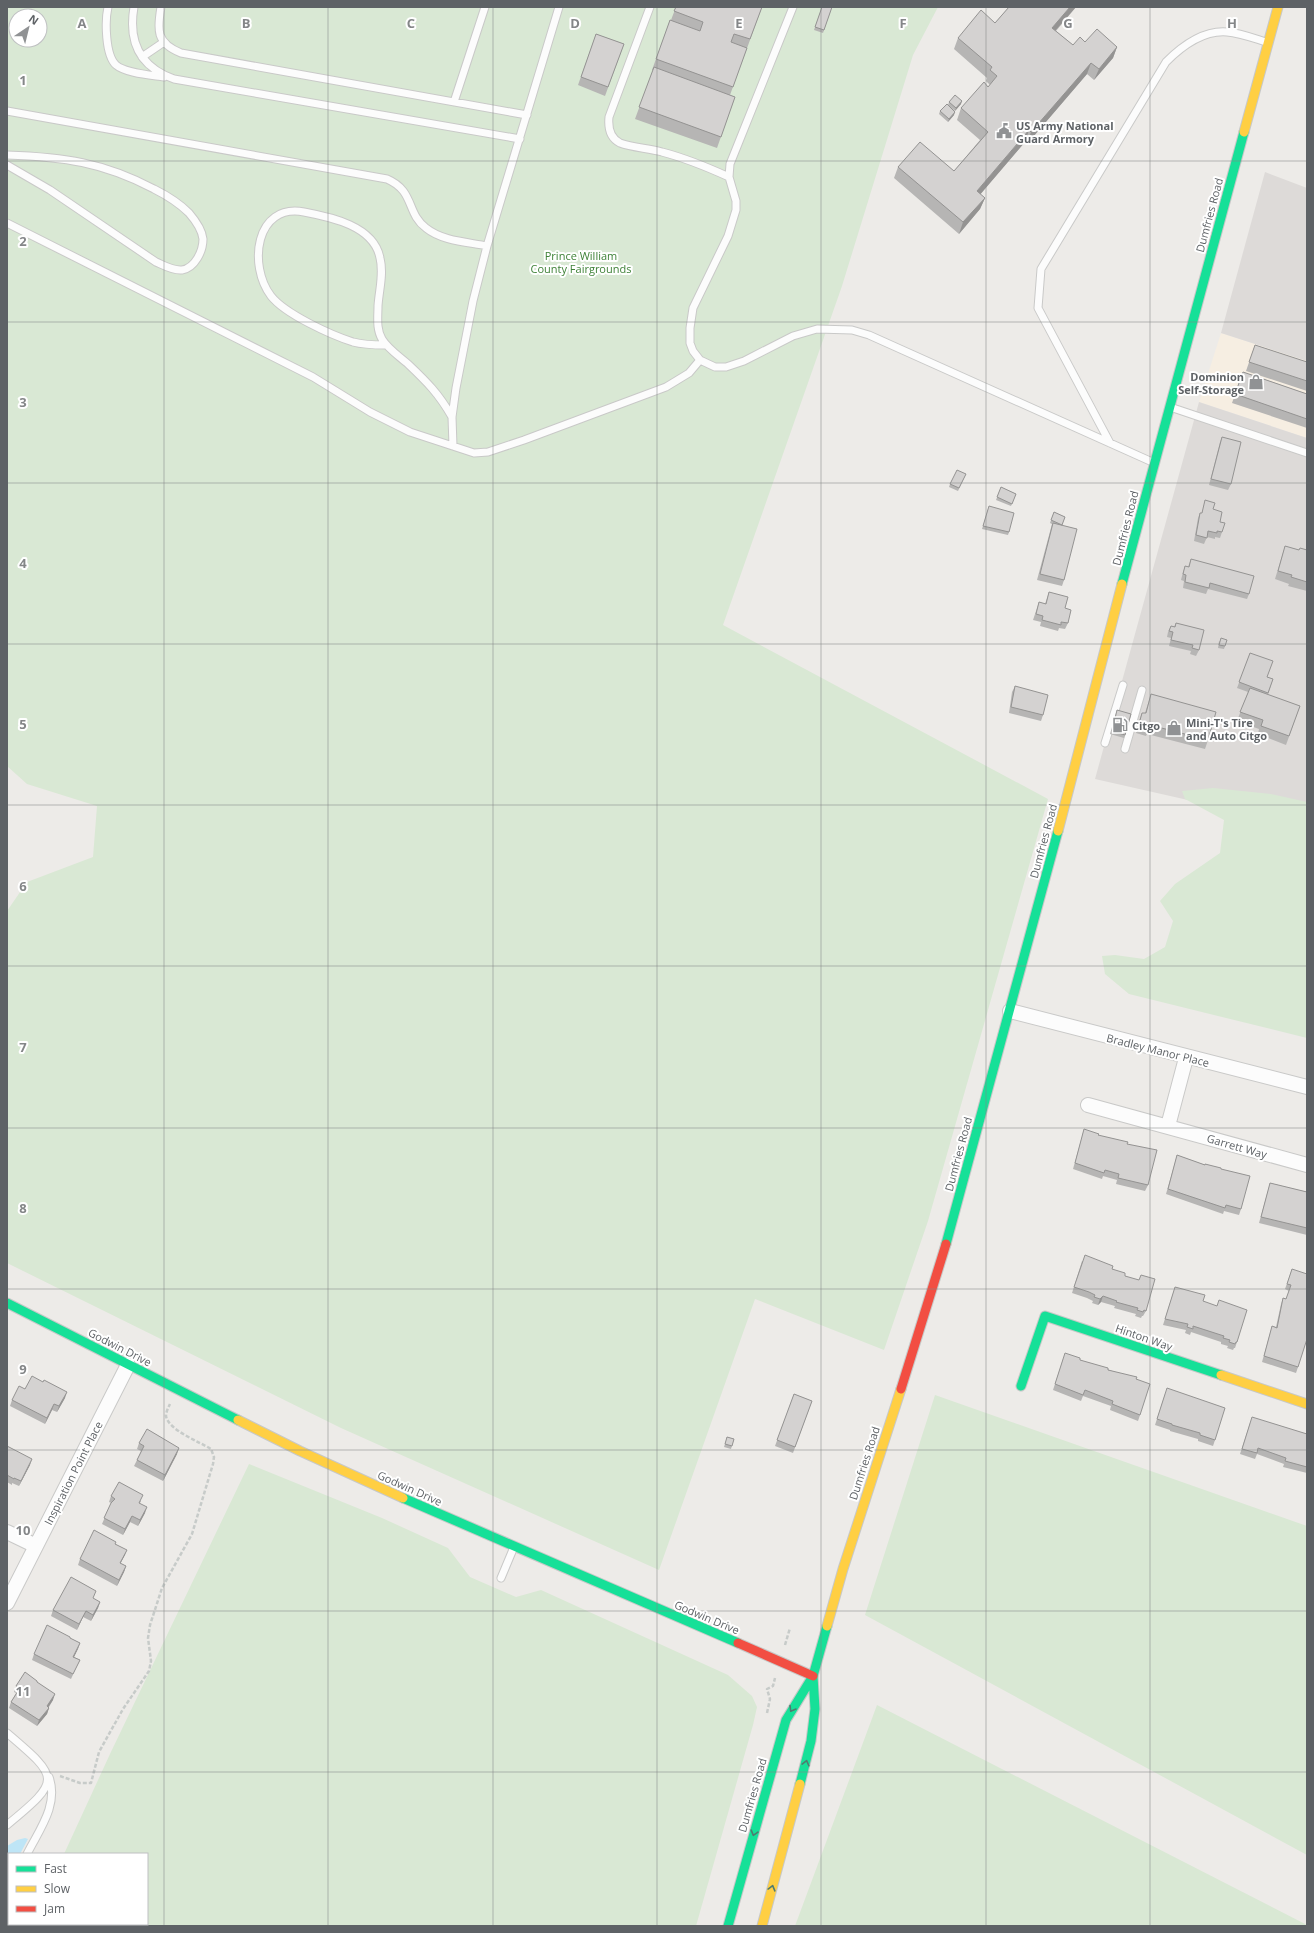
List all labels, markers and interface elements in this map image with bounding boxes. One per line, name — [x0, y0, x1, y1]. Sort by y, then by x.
north arrow — [8, 8, 48, 48]
text: N — [26, 11, 42, 28]
text: A — [78, 14, 87, 32]
text: B — [242, 14, 251, 32]
text: C — [407, 14, 415, 32]
text: D — [570, 14, 580, 32]
text: E — [735, 14, 743, 32]
text: F — [899, 14, 907, 32]
text: G — [1063, 14, 1073, 32]
text: H — [1227, 14, 1237, 32]
text: 1 — [19, 71, 27, 89]
place label: US Army National Guard Armory — [1016, 118, 1114, 146]
public building icon: US Army National Guard Armory — [995, 122, 1013, 140]
street label: Dumfries Road — [1192, 176, 1226, 254]
text: 2 — [19, 232, 27, 250]
park label: Prince William County Fairgrounds — [531, 248, 631, 276]
place label: Dominion Self-Storage — [1178, 369, 1244, 397]
shop icon: Dominion Self-Storage — [1247, 373, 1265, 391]
text: 3 — [19, 393, 27, 411]
street label: Dumfries Road — [1108, 489, 1142, 567]
text: 4 — [19, 554, 27, 572]
text: 5 — [19, 715, 27, 733]
place label: Mini-T's Tire and Auto Citgo — [1186, 715, 1267, 743]
fuel station icon: Citgo — [1111, 716, 1129, 734]
place label: Citgo — [1132, 718, 1160, 733]
shop icon: Mini-T's Tire and Auto Citgo — [1165, 719, 1183, 737]
street label: Dumfries Road — [1026, 802, 1060, 880]
text: 6 — [19, 877, 27, 895]
street label: Bradley Manor Place — [1105, 1030, 1211, 1070]
text: 7 — [19, 1038, 27, 1056]
street label: Dumfries Road — [941, 1115, 975, 1193]
street label: Garrett Way — [1205, 1130, 1269, 1162]
text: 8 — [19, 1199, 27, 1217]
street label: Hinton Way — [1113, 1320, 1175, 1354]
street label: Godwin Drive — [86, 1325, 154, 1369]
text: 9 — [19, 1360, 27, 1378]
street label: Inspiration Point Place — [40, 1419, 106, 1527]
street label: Dumfries Road — [845, 1424, 883, 1502]
street label: Godwin Drive — [375, 1467, 445, 1509]
text: 10 — [16, 1521, 30, 1539]
street label: Godwin Drive — [672, 1597, 742, 1637]
text: 11 — [16, 1682, 30, 1700]
one-way arrow — [790, 1705, 797, 1712]
street label: Dumfries Road — [734, 1756, 770, 1834]
one-way arrow — [801, 1760, 809, 1766]
one-way arrow — [750, 1829, 759, 1836]
legend — [8, 1853, 148, 1925]
text: Fast — [44, 1860, 67, 1877]
text: Slow — [44, 1880, 71, 1897]
one-way arrow — [767, 1885, 776, 1892]
text: Jam — [43, 1900, 65, 1917]

